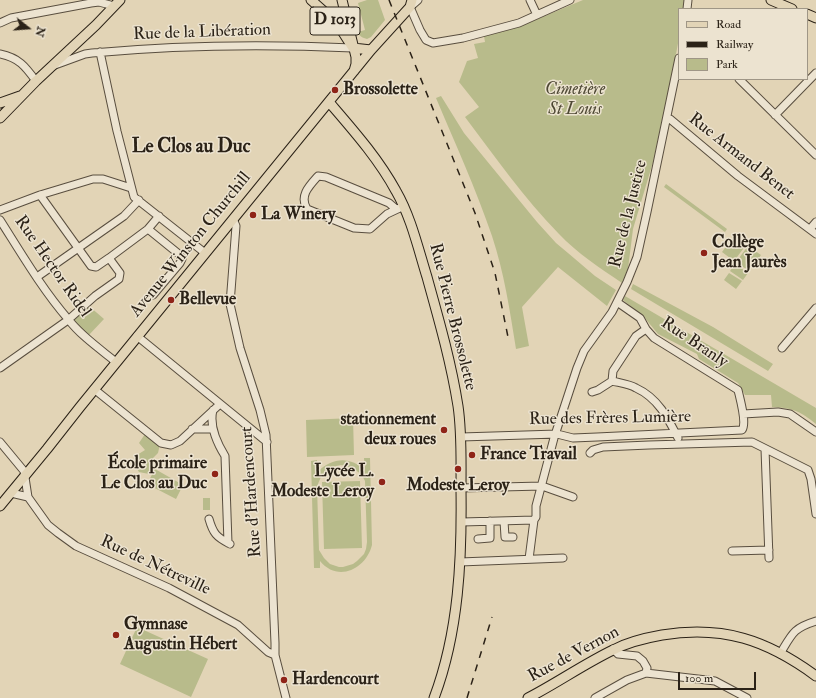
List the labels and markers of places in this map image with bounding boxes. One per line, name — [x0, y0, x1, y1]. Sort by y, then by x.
place label: Brossolette — [343, 80, 418, 100]
marker: Brossolette — [330, 85, 340, 95]
place label: La Winery — [261, 205, 335, 225]
marker: La Winery — [248, 210, 258, 220]
place label: Collège Jean Jaurès — [712, 233, 787, 273]
marker: Collège Jean Jaurès — [699, 248, 709, 258]
place label: Bellevue — [179, 290, 236, 310]
marker: Bellevue — [166, 295, 176, 305]
place label: stationnement deux roues — [340, 410, 436, 450]
marker: stationnement deux roues — [439, 425, 449, 435]
place label: France Travail — [480, 445, 577, 465]
marker: France Travail — [467, 450, 477, 460]
place label: École primaire Le Clos au Duc — [101, 454, 207, 494]
place label: Lycée L. Modeste Leroy — [271, 462, 374, 502]
marker: Modeste Leroy — [453, 464, 463, 474]
marker: École primaire Le Clos au Duc — [210, 469, 220, 479]
place label: Modeste Leroy — [406, 476, 510, 496]
marker: Lycée L. Modeste Leroy — [377, 477, 387, 487]
place label: Gymnase Augustin Hébert — [124, 615, 237, 655]
marker: Gymnase Augustin Hébert — [111, 630, 121, 640]
place label: Hardencourt — [292, 670, 379, 690]
marker: Hardencourt — [279, 675, 289, 685]

